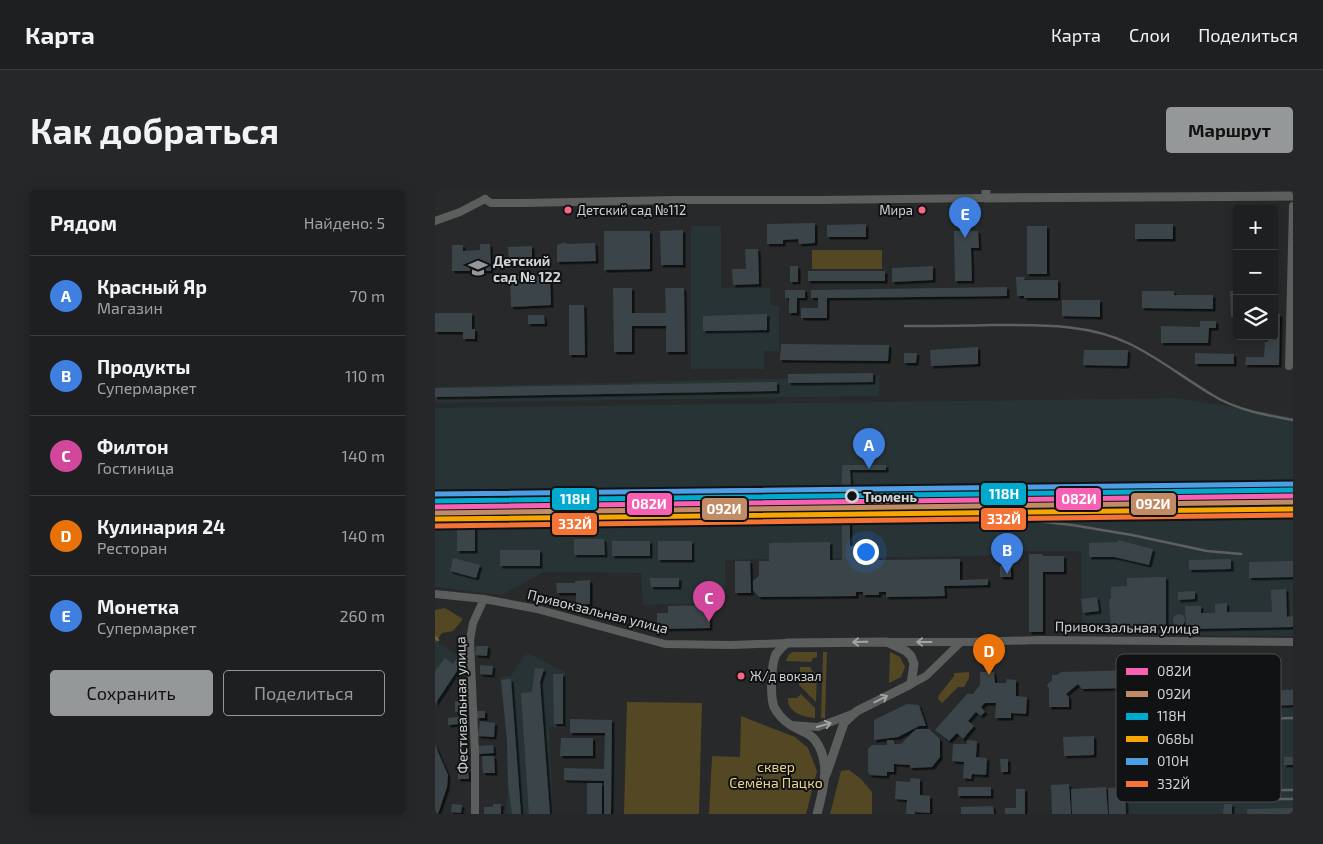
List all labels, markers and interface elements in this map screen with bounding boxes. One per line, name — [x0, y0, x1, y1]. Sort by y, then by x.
text: Карта — [25, 20, 95, 49]
text: Карта — [1051, 24, 1101, 46]
text: Слои — [1129, 24, 1170, 46]
text: Поделиться — [1198, 24, 1298, 46]
button: Маршрут — [1166, 107, 1293, 153]
text: Как добраться — [30, 109, 279, 151]
pin: E — [949, 197, 981, 238]
place label: Детский сад №112 — [577, 202, 686, 218]
place label: Мира — [879, 202, 913, 218]
marker: Детский сад №112 — [563, 205, 573, 215]
marker: Мира — [917, 205, 927, 215]
map controls — [1233, 205, 1278, 340]
button: + — [1233, 205, 1278, 250]
text: Рядом — [50, 210, 117, 235]
text: Найдено: 5 — [304, 213, 385, 232]
button: − — [1233, 250, 1278, 295]
place label: Детский сад № 122 — [493, 252, 561, 285]
school or university icon: Детский сад № 122 — [467, 257, 489, 279]
text: Красный Яр — [97, 275, 207, 298]
text: A — [61, 286, 71, 305]
text: 70 m — [350, 286, 385, 305]
button: layers — [1233, 295, 1278, 340]
text: Магазин — [97, 298, 163, 317]
text: Продукты — [97, 355, 190, 378]
text: B — [61, 366, 71, 385]
text: 110 m — [345, 366, 385, 385]
text: Супермаркет — [97, 378, 196, 397]
pin: A — [853, 428, 885, 469]
text: Филтон — [97, 435, 168, 458]
text: C — [61, 446, 71, 465]
text: 140 m — [342, 446, 385, 465]
text: Гостиница — [97, 458, 174, 477]
line badge: 118Н — [980, 482, 1027, 506]
text: 118Н — [989, 485, 1019, 502]
line badge: 118Н — [551, 487, 598, 511]
line badge: 082И — [1055, 487, 1102, 511]
place label: Тюмень — [863, 488, 917, 505]
marker: Тюмень — [845, 489, 859, 503]
text: 118Н — [560, 490, 590, 507]
text: 082И — [1061, 490, 1097, 507]
line badge: 082И — [626, 492, 673, 516]
line badge: 092И — [1130, 492, 1177, 516]
text: 082И — [631, 495, 667, 512]
text: 092И — [1135, 495, 1171, 512]
line badge: 092И — [701, 497, 748, 521]
text: 092И — [706, 500, 742, 517]
line badge: 332Й — [980, 507, 1027, 531]
text: 332Й — [987, 510, 1021, 527]
line badge: 332Й — [551, 512, 598, 536]
text: Кулинария 24 — [97, 515, 225, 538]
text: 332Й — [558, 515, 592, 532]
text: D — [61, 526, 71, 545]
text: 140 m — [342, 526, 385, 545]
pin: B — [991, 533, 1023, 574]
text: Ресторан — [97, 538, 167, 557]
your location — [853, 539, 879, 565]
pin: C — [693, 581, 725, 622]
street label: Привокзальная улица — [526, 585, 670, 637]
text: Монетка — [97, 595, 179, 618]
text: E — [61, 606, 71, 625]
text: 260 m — [340, 606, 385, 625]
street label: Привокзальная улица — [1055, 617, 1199, 637]
text: Супермаркет — [97, 618, 196, 637]
pin: D — [973, 634, 1005, 675]
street label: Фестивальная улица — [451, 636, 471, 774]
one-way arrow — [852, 637, 868, 647]
one-way arrow — [916, 637, 932, 647]
legend — [1116, 654, 1281, 802]
text: 082И — [1157, 662, 1191, 679]
place label: Ж/д вокзал — [750, 668, 822, 684]
button: Сохранить — [50, 670, 213, 716]
button: Поделиться — [223, 670, 385, 716]
marker: Ж/д вокзал — [736, 671, 746, 681]
text: 092И — [1157, 685, 1191, 702]
one-way arrow — [873, 694, 888, 703]
text: 118Н — [1157, 707, 1186, 724]
one-way arrow — [815, 719, 831, 729]
text: 068Ы — [1157, 730, 1194, 747]
text: 010Н — [1157, 752, 1189, 769]
park label: сквер Семёна Пацко — [729, 758, 823, 791]
text: 332Й — [1157, 775, 1190, 792]

